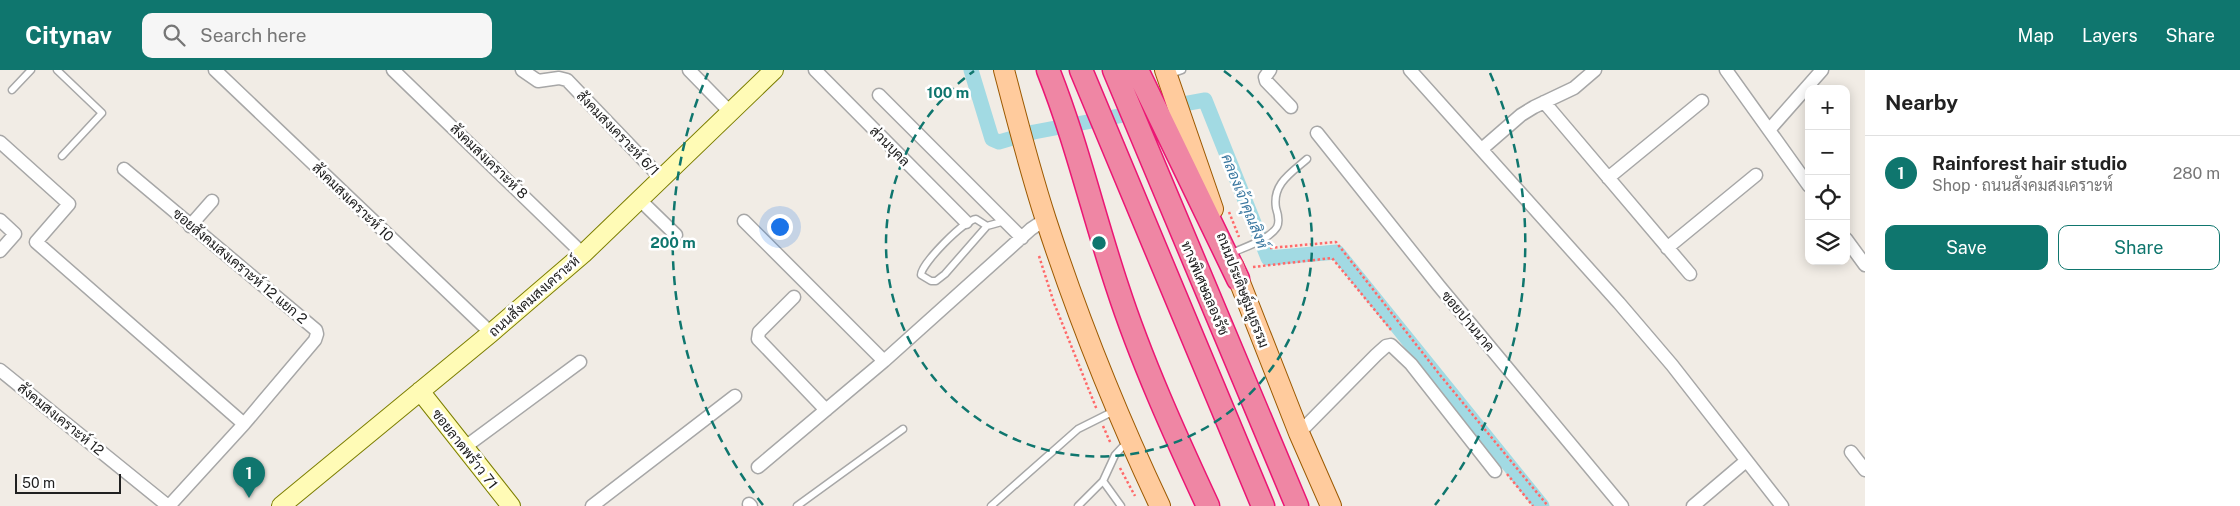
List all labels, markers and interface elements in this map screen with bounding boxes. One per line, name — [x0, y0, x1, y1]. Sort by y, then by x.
search box — [142, 13, 492, 58]
text: Citynav — [25, 21, 112, 49]
icon: search — [160, 21, 188, 49]
text: Search here — [200, 24, 307, 46]
text: Map — [2018, 25, 2054, 46]
text: Layers — [2082, 25, 2138, 46]
text: Share — [2166, 25, 2215, 46]
text: 100 m — [927, 84, 969, 101]
map controls — [1805, 85, 1850, 265]
button: + — [1805, 85, 1850, 130]
street label: สังคมสงเคราะห์ 6/1 — [574, 87, 663, 179]
text: Nearby — [1885, 90, 1958, 115]
street label: สังคมสงเคราะห์ 8 — [447, 119, 532, 202]
street label: ส่วนบุคล — [865, 123, 913, 171]
button: − — [1805, 130, 1850, 175]
water label: คลองเจ้าคุณสิงห์ — [1216, 151, 1273, 254]
text: Rainforest hair studio — [1932, 152, 2127, 174]
street label: สังคมสงเคราะห์ 10 — [309, 159, 398, 245]
text: 1 — [1898, 164, 1904, 183]
text: 280 m — [2173, 164, 2220, 183]
button: locate — [1805, 175, 1850, 220]
text: Shop · ถนนสังคมสงเคราะห์ — [1932, 176, 2113, 195]
street label: ซอยสังคมสงเคราะห์ 12 แยก 2 — [170, 204, 311, 327]
your location — [767, 214, 793, 240]
button: layers — [1805, 220, 1850, 265]
button: Save — [1885, 225, 2048, 270]
button: Share — [2058, 225, 2220, 270]
street label: ถนนประดิษฐ์มนูธรรม — [1212, 230, 1273, 351]
text: 200 m — [650, 234, 696, 251]
centre of rings — [1090, 234, 1108, 252]
street label: ทางพิเศษฉลองรัช — [1178, 239, 1232, 337]
street label: ถนนสังคมสงเคราะห์ — [485, 252, 583, 340]
street label: ซอยปานนาค — [1438, 288, 1498, 354]
street label: สังคมสงเคราะห์ 12 — [15, 379, 108, 459]
street label: ซอยลาดพร้าว 71 — [429, 405, 502, 492]
pin: 1 — [233, 457, 265, 498]
scale bar — [15, 471, 121, 494]
text: 50 m — [22, 475, 55, 491]

